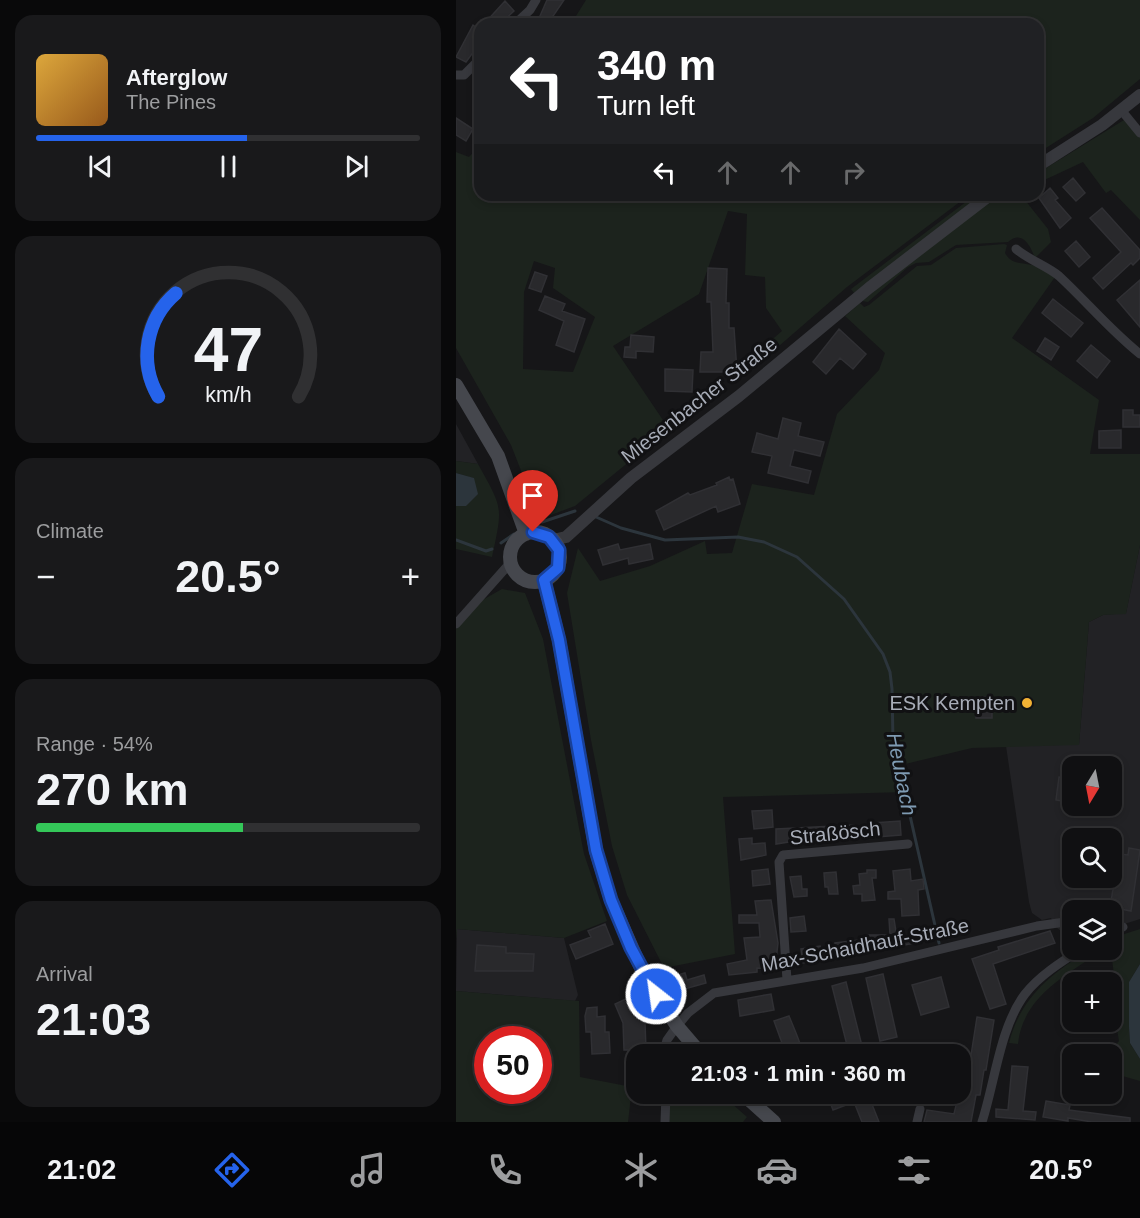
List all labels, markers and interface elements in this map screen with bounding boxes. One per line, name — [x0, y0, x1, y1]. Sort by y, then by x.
icon: left — [498, 42, 576, 120]
text: 340 m — [597, 42, 716, 89]
text: Afterglow — [126, 65, 227, 90]
text: The Pines — [126, 91, 216, 113]
text: Turn left — [597, 91, 695, 121]
icon: previous — [84, 150, 117, 183]
icon: pause — [212, 150, 245, 183]
icon: next — [340, 150, 373, 183]
icon: left — [648, 156, 681, 189]
icon: ahead — [711, 156, 744, 189]
icon: ahead — [774, 156, 807, 189]
icon: right — [837, 156, 870, 189]
text: 47 — [193, 315, 263, 384]
street label: Miesenbacher Straße — [617, 332, 781, 468]
text: km/h — [205, 383, 251, 407]
pin — [507, 470, 558, 532]
icon: arrive — [516, 479, 549, 512]
text: Climate — [36, 520, 104, 542]
text: 20.5° — [175, 551, 281, 602]
text: − — [36, 558, 55, 595]
text: + — [401, 558, 420, 595]
place label: ESK Kempten — [889, 692, 1015, 714]
marker: ESK Kempten — [1020, 696, 1034, 710]
water label: Heubach — [883, 731, 921, 817]
text: Range · 54% — [36, 733, 153, 755]
north arrow — [1062, 756, 1122, 816]
map controls — [1062, 756, 1122, 1104]
text: 270 km — [36, 764, 189, 815]
street label: Straßösch — [789, 817, 881, 849]
button: search — [1062, 828, 1122, 888]
button: layers — [1062, 900, 1122, 960]
street label: Max-Schaidhauf-Straße — [759, 914, 971, 976]
position arrow — [624, 962, 688, 1026]
text: Arrival — [36, 963, 93, 985]
button: + — [1062, 972, 1122, 1032]
text: 21:03 — [36, 994, 151, 1045]
speed limit sign: 50 — [474, 1026, 552, 1104]
button: − — [1062, 1044, 1122, 1104]
text: 21:03 · 1 min · 360 m — [691, 1061, 906, 1086]
icon: directions — [211, 1149, 253, 1191]
icon: music — [347, 1149, 389, 1191]
icon: phone — [484, 1149, 526, 1191]
icon: climate — [620, 1149, 662, 1191]
icon: car — [756, 1149, 798, 1191]
icon: filters — [893, 1149, 935, 1191]
text: 21:02 — [47, 1155, 116, 1185]
text: 20.5° — [1029, 1155, 1093, 1185]

